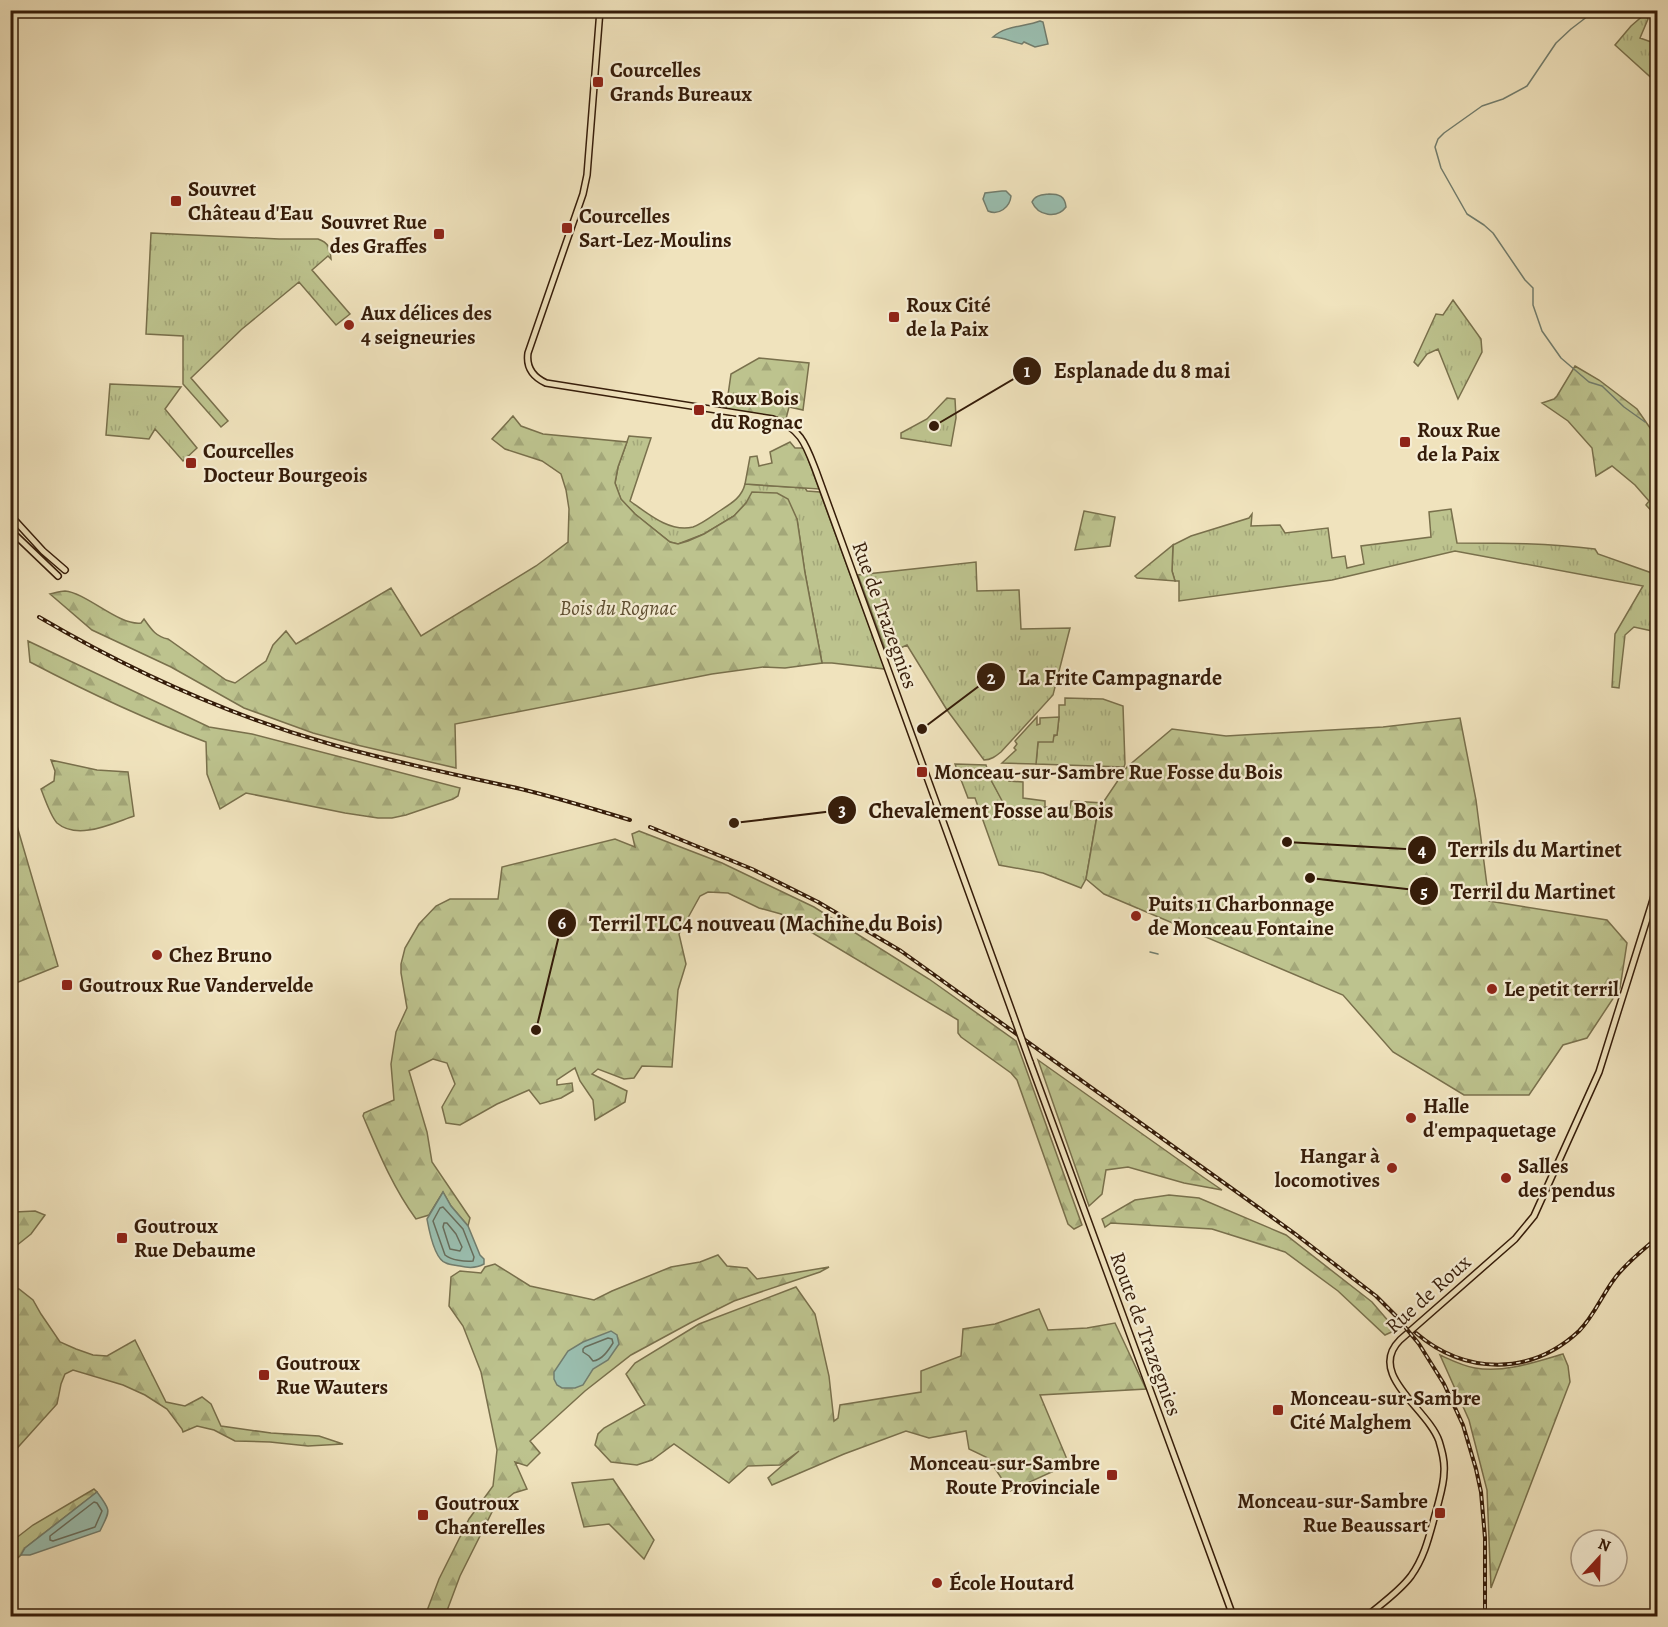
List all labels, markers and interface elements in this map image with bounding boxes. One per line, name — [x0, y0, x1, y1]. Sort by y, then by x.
place label: Courcelles Grands Bureaux — [610, 56, 753, 108]
marker: Courcelles Grands Bureaux — [591, 75, 605, 89]
place label: Souvret Château d'Eau — [188, 175, 314, 227]
marker: Souvret Château d'Eau — [169, 194, 183, 208]
place label: Courcelles Sart-Lez-Moulins — [579, 202, 732, 254]
place label: Souvret Rue des Graffes — [321, 208, 427, 260]
marker: Courcelles Sart-Lez-Moulins — [560, 221, 574, 235]
marker: Souvret Rue des Graffes — [432, 227, 446, 241]
place label: Roux Cité de la Paix — [906, 291, 991, 343]
place label: Aux délices des 4 seigneuries — [360, 299, 492, 351]
marker: Roux Cité de la Paix — [887, 310, 901, 324]
marker: Aux délices des 4 seigneuries — [342, 318, 356, 332]
callout: Esplanade du 8 mai — [1012, 351, 1242, 391]
text: Esplanade du 8 mai — [1054, 356, 1230, 386]
text: 1 — [1024, 359, 1031, 383]
place label: Roux Bois du Rognac — [711, 384, 803, 436]
marker: Roux Bois du Rognac — [692, 403, 706, 417]
place label: Roux Rue de la Paix — [1417, 416, 1501, 468]
marker: Roux Rue de la Paix — [1398, 435, 1412, 449]
place label: Courcelles Docteur Bourgeois — [203, 437, 368, 489]
marker: Courcelles Docteur Bourgeois — [184, 456, 198, 470]
street label: Rue de Trazegnies — [845, 537, 925, 693]
park label: Bois du Rognac — [560, 594, 677, 622]
callout: La Frite Campagnarde — [976, 657, 1234, 697]
text: La Frite Campagnarde — [1018, 663, 1222, 693]
text: 2 — [987, 666, 996, 690]
place label: Monceau-sur-Sambre Rue Fosse du Bois — [934, 758, 1283, 786]
marker: Monceau-sur-Sambre Rue Fosse du Bois — [915, 765, 929, 779]
callout: Chevalement Fosse au Bois — [827, 790, 1126, 830]
text: Chevalement Fosse au Bois — [868, 796, 1114, 826]
text: 3 — [838, 798, 846, 822]
callout: Terrils du Martinet — [1407, 830, 1634, 870]
text: Terrils du Martinet — [1448, 835, 1623, 865]
text: 4 — [1418, 838, 1427, 862]
callout: Terril du Martinet — [1409, 871, 1627, 911]
text: Terril du Martinet — [1451, 877, 1616, 907]
text: 5 — [1420, 880, 1428, 904]
place label: Puits 11 Charbonnage de Monceau Fontaine — [1148, 890, 1335, 942]
callout: Terril TLC4 nouveau (Machine du Bois) — [547, 903, 954, 943]
text: Terril TLC4 nouveau (Machine du Bois) — [589, 909, 943, 939]
marker: Puits 11 Charbonnage de Monceau Fontaine — [1129, 909, 1143, 923]
text: 6 — [558, 911, 566, 935]
place label: Chez Bruno — [169, 941, 272, 969]
marker: Chez Bruno — [150, 948, 164, 962]
place label: Goutroux Rue Vandervelde — [79, 971, 314, 999]
place label: Le petit terril — [1504, 975, 1619, 1003]
marker: Goutroux Rue Vandervelde — [60, 978, 74, 992]
marker: Le petit terril — [1485, 982, 1499, 996]
place label: Halle d'empaquetage — [1423, 1092, 1556, 1144]
marker: Halle d'empaquetage — [1404, 1111, 1418, 1125]
place label: Hangar à locomotives — [1275, 1142, 1381, 1194]
place label: Salles des pendus — [1518, 1152, 1615, 1204]
marker: Hangar à locomotives — [1385, 1161, 1399, 1175]
marker: Salles des pendus — [1499, 1171, 1513, 1185]
place label: Goutroux Rue Debaume — [134, 1212, 256, 1264]
marker: Goutroux Rue Debaume — [115, 1231, 129, 1245]
street label: Route de Trazegnies — [1103, 1248, 1189, 1420]
street label: Rue de Roux — [1379, 1248, 1477, 1340]
place label: Goutroux Rue Wauters — [276, 1349, 388, 1401]
marker: Goutroux Rue Wauters — [257, 1368, 271, 1382]
place label: Monceau-sur-Sambre Cité Malghem — [1290, 1384, 1481, 1436]
marker: Monceau-sur-Sambre Cité Malghem — [1271, 1403, 1285, 1417]
place label: Monceau-sur-Sambre Route Provinciale — [909, 1449, 1100, 1501]
marker: Monceau-sur-Sambre Route Provinciale — [1105, 1468, 1119, 1482]
place label: Monceau-sur-Sambre Rue Beaussart — [1237, 1487, 1428, 1539]
place label: Goutroux Chanterelles — [435, 1489, 545, 1541]
marker: Monceau-sur-Sambre Rue Beaussart — [1433, 1506, 1447, 1520]
marker: Goutroux Chanterelles — [416, 1508, 430, 1522]
north arrow — [1569, 1528, 1629, 1588]
text: N — [1595, 1533, 1614, 1558]
place label: École Houtard — [949, 1569, 1075, 1597]
marker: École Houtard — [930, 1576, 944, 1590]

